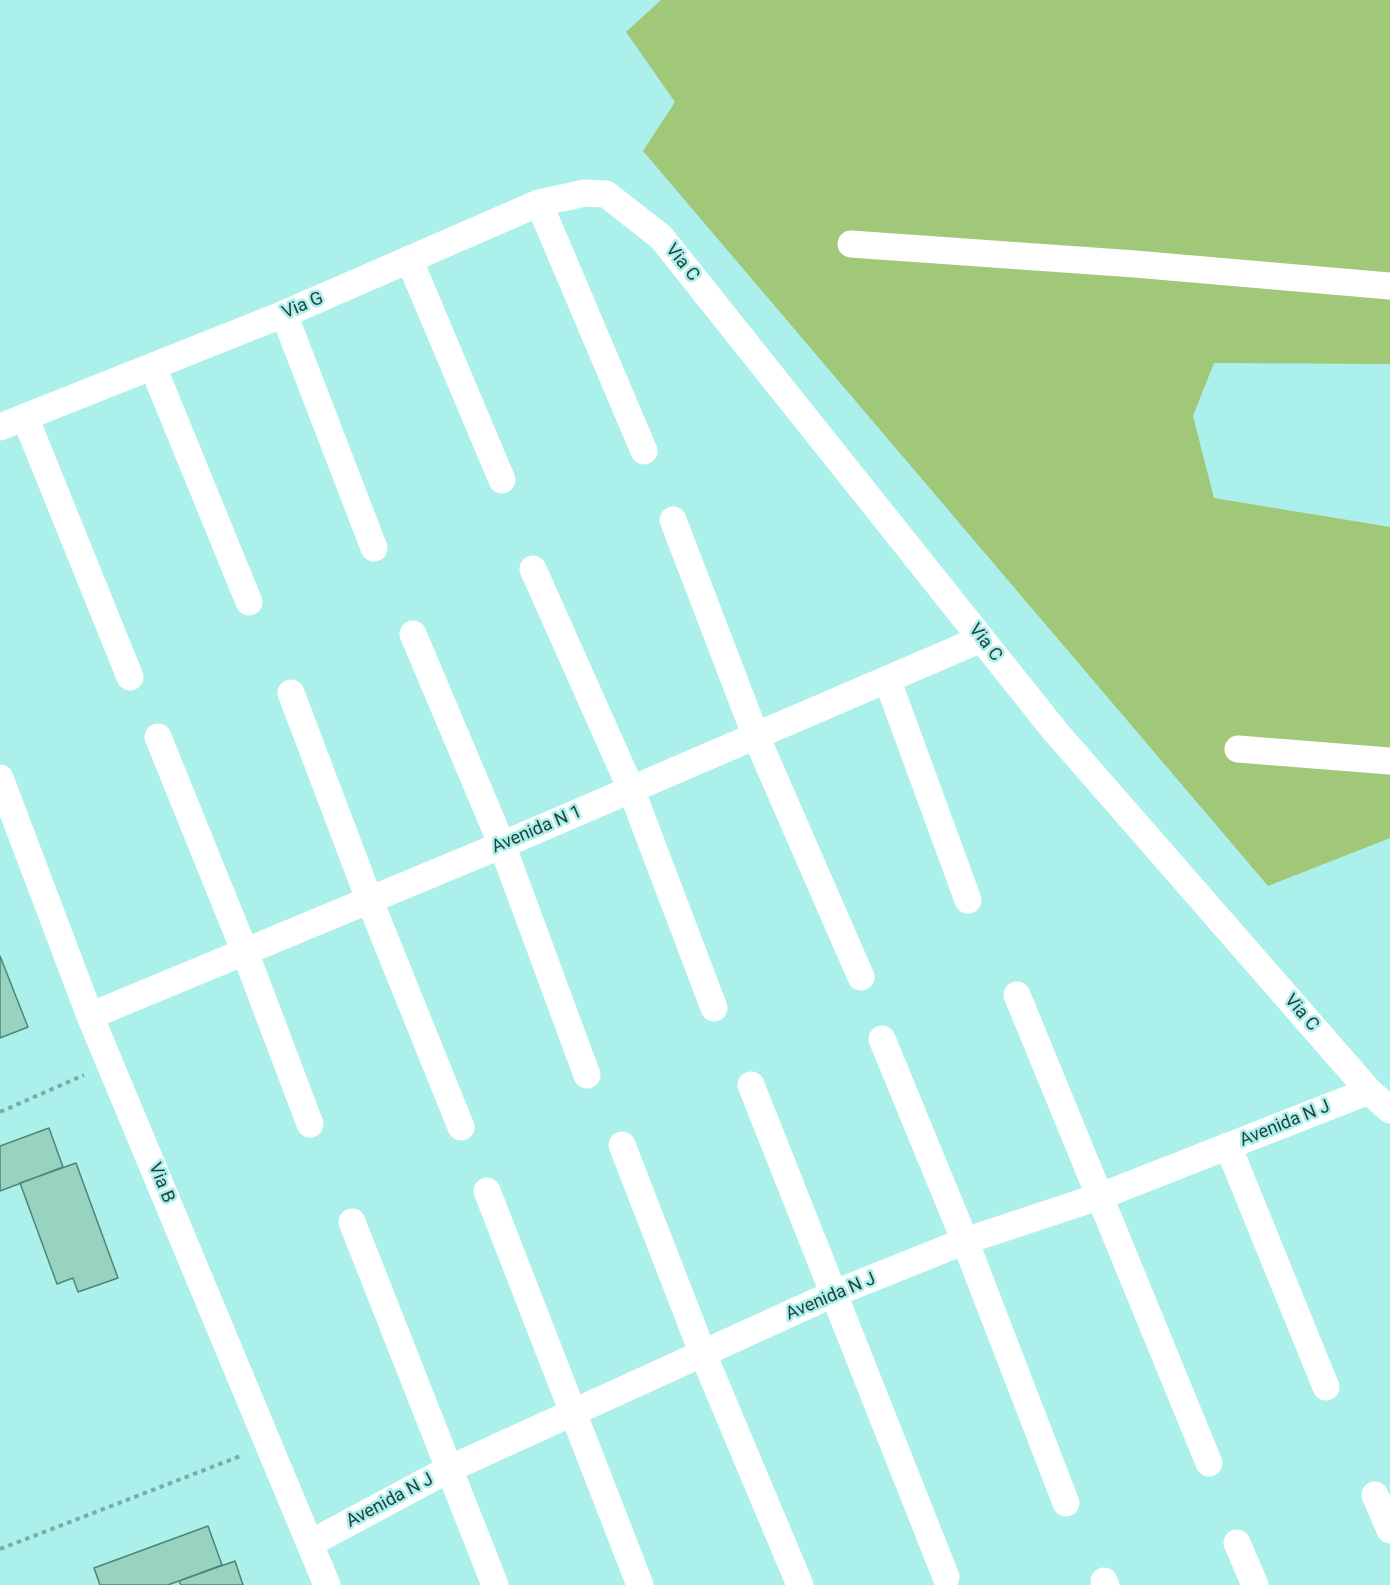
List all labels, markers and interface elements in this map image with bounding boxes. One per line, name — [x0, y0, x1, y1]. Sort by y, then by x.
street label: Via C — [660, 240, 704, 286]
street label: Via G — [279, 288, 327, 324]
street label: Via C — [964, 620, 1006, 666]
street label: Avenida N 1 — [489, 801, 585, 859]
street label: Via C — [1279, 990, 1323, 1036]
street label: Avenida N J — [1237, 1096, 1333, 1152]
street label: Via B — [143, 1160, 179, 1206]
street label: Avenida N J — [783, 1268, 879, 1326]
street label: Avenida N J — [343, 1469, 437, 1533]

